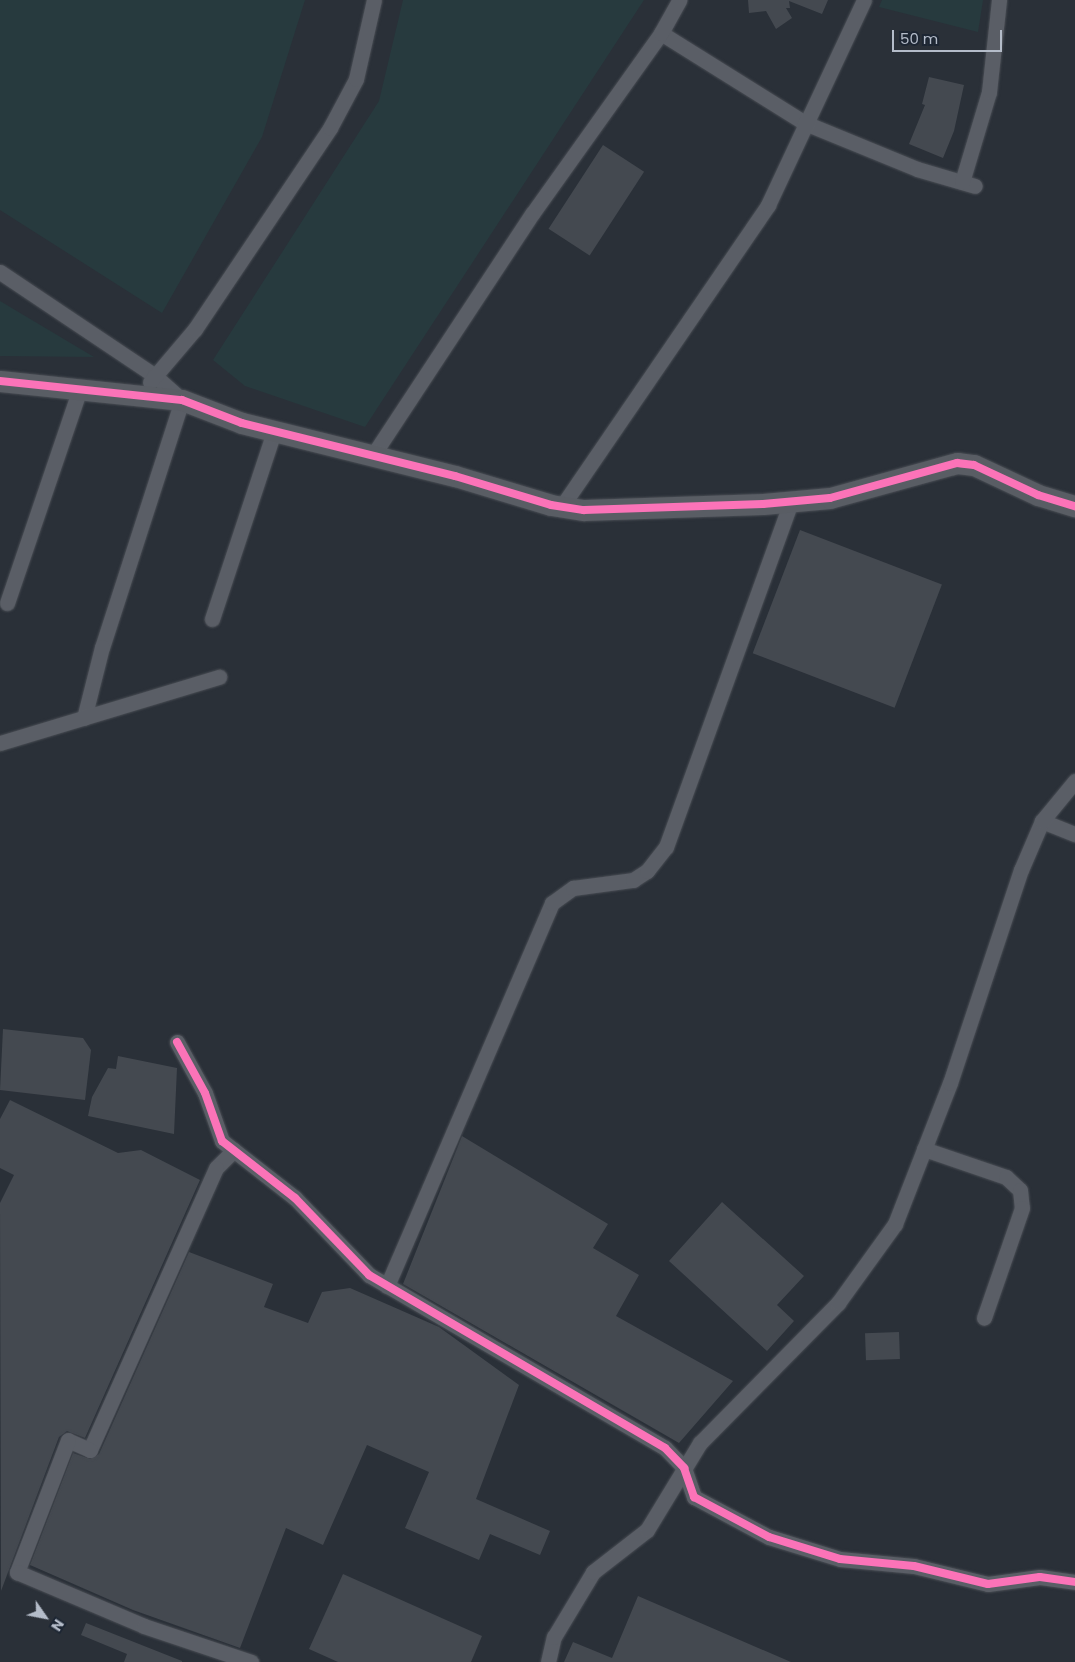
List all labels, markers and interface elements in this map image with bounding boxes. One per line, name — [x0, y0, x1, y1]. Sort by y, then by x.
scale bar — [895, 20, 1005, 52]
text: 50 m — [900, 28, 938, 49]
north arrow — [20, 1592, 70, 1642]
text: N — [46, 1615, 69, 1635]

